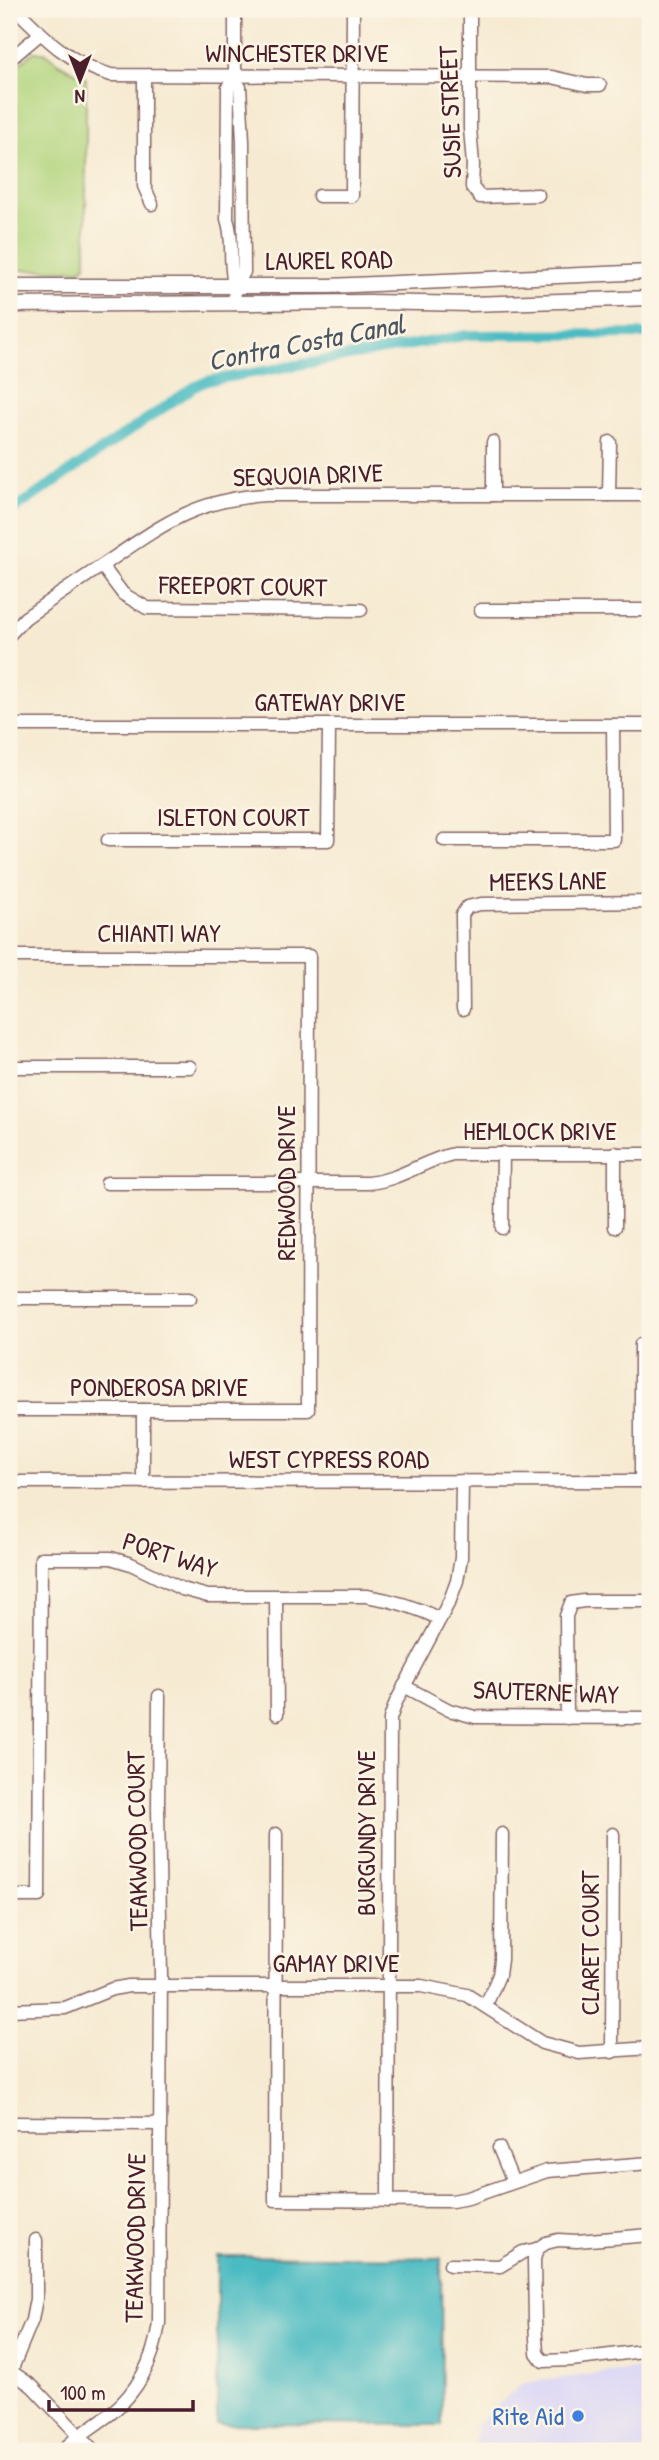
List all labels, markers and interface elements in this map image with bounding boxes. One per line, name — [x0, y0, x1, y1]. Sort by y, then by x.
street label: WINCHESTER DRIVE — [205, 35, 389, 70]
street label: SUSIE STREET — [430, 44, 469, 179]
north arrow — [46, 46, 116, 116]
text: N — [75, 84, 85, 110]
street label: LAUREL ROAD — [265, 241, 393, 278]
water label: Contra Costa Canal — [205, 304, 409, 380]
street label: SEQUOIA DRIVE — [232, 454, 384, 495]
street label: FREEPORT COURT — [157, 567, 328, 604]
street label: GATEWAY DRIVE — [254, 684, 406, 719]
street label: ISLETON COURT — [157, 799, 310, 834]
street label: MEEKS LANE — [489, 862, 608, 899]
street label: CHIANTI WAY — [97, 915, 221, 950]
street label: REDWOOD DRIVE — [268, 1105, 303, 1261]
street label: HEMLOCK DRIVE — [463, 1113, 617, 1148]
street label: PONDEROSA DRIVE — [70, 1369, 248, 1404]
street label: WEST CYPRESS ROAD — [229, 1441, 430, 1476]
street label: PORT WAY — [119, 1523, 222, 1586]
street label: SAUTERNE WAY — [473, 1671, 620, 1712]
street label: BURGUNDY DRIVE — [348, 1749, 383, 1916]
street label: TEAKWOOD COURT — [117, 1750, 156, 1931]
street label: CLARET COURT — [572, 1870, 607, 2016]
street label: GAMAY DRIVE — [272, 1945, 400, 1980]
street label: TEAKWOOD DRIVE — [116, 2152, 153, 2323]
scale bar — [49, 2369, 192, 2413]
text: 100 m — [60, 2378, 106, 2407]
place label: Rite Aid — [492, 2398, 564, 2433]
marker: Rite Aid — [570, 2408, 586, 2424]

